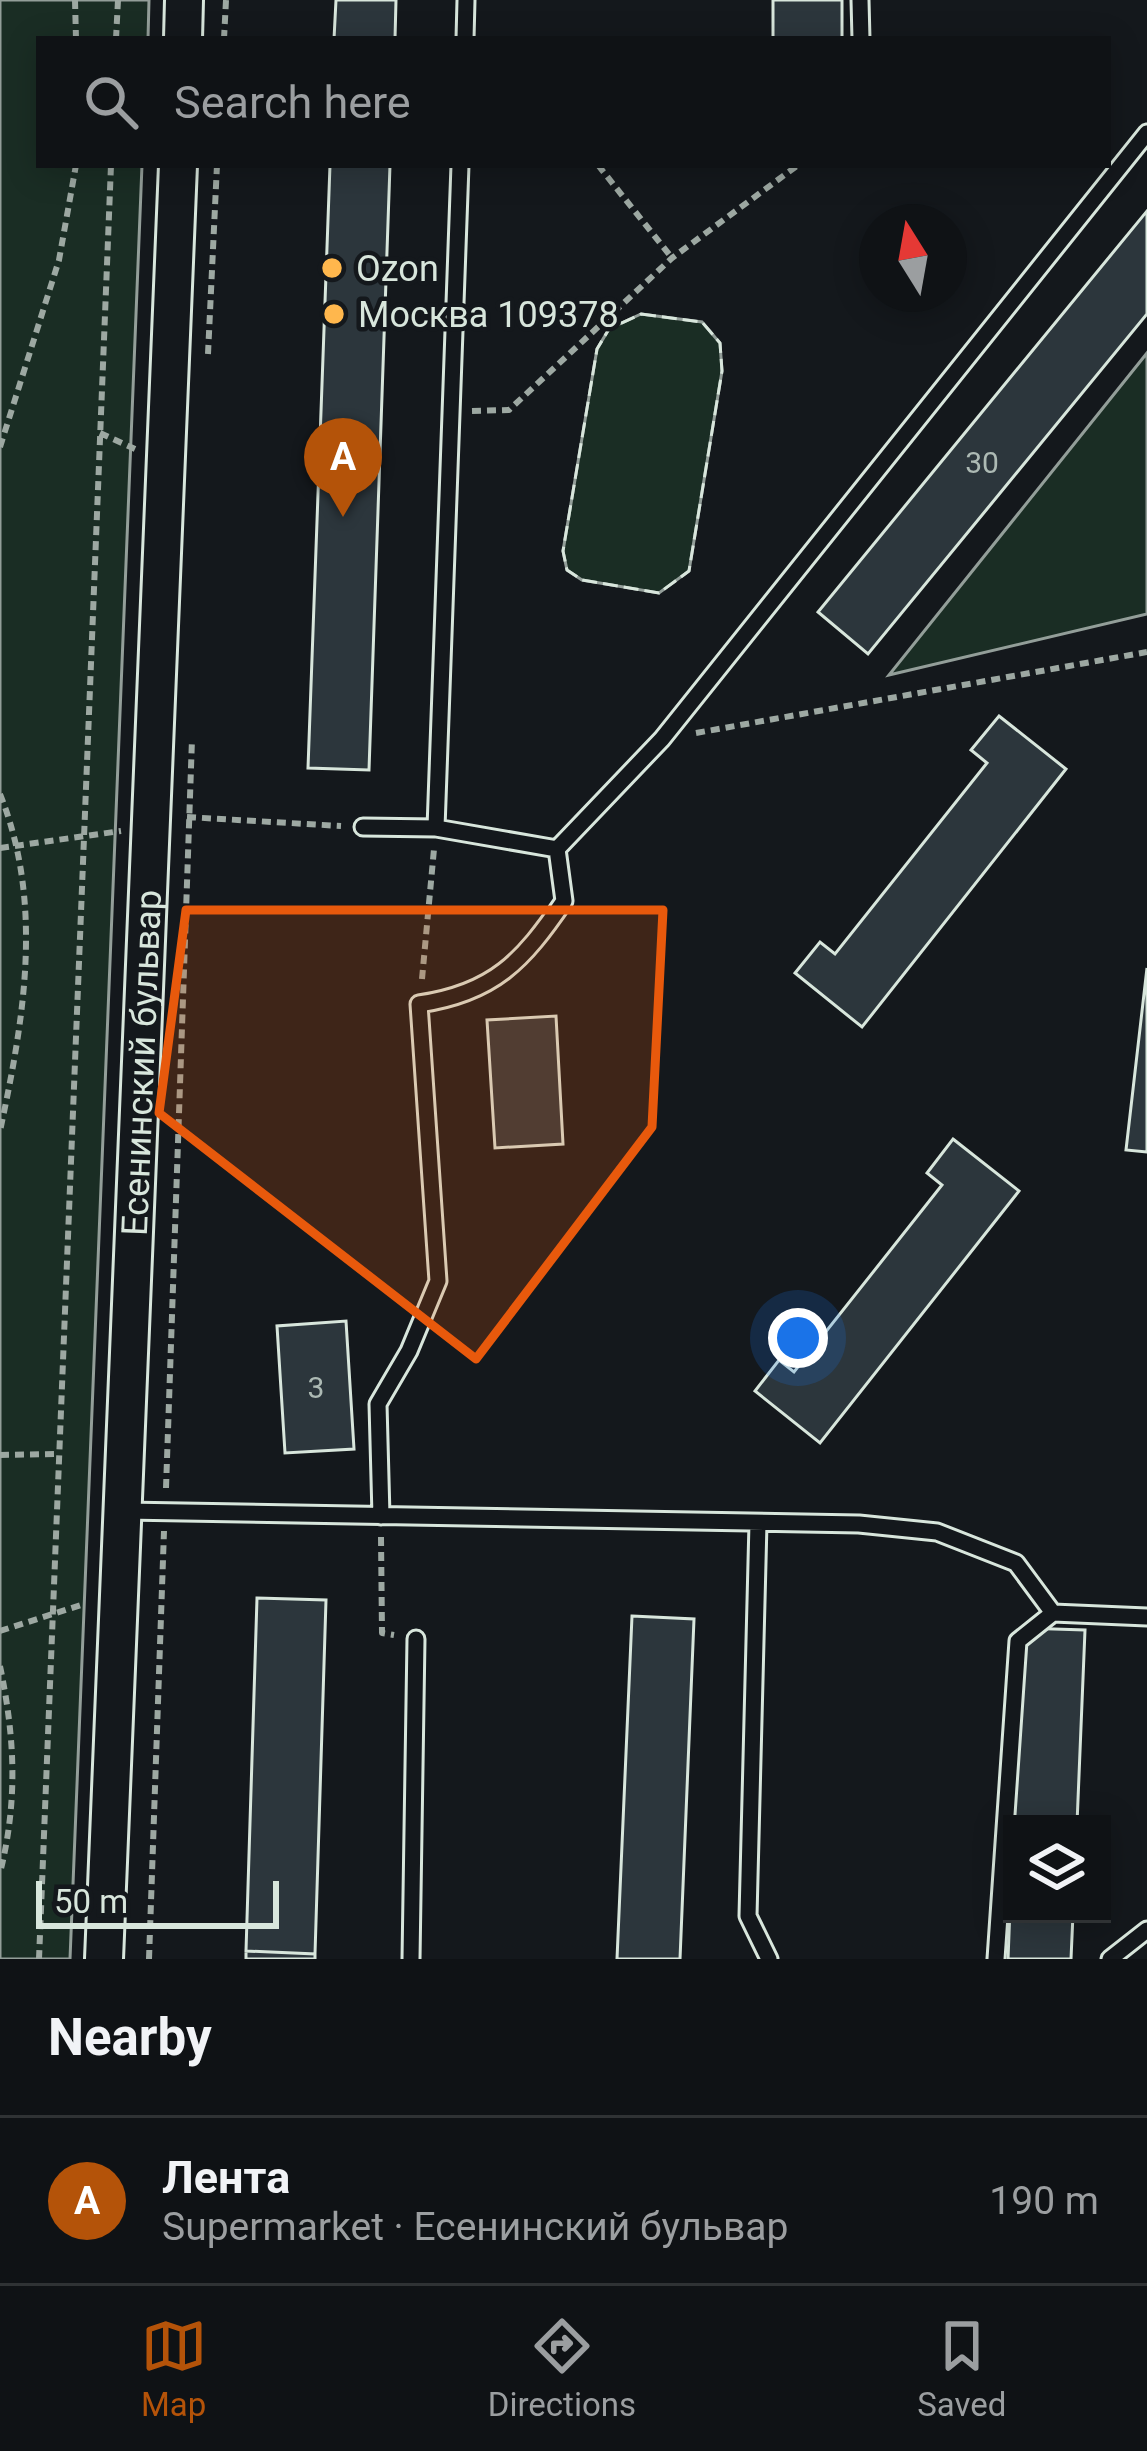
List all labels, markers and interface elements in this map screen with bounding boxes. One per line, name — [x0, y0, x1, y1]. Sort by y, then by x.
search box — [36, 36, 1111, 168]
icon: search — [78, 69, 144, 135]
text: Search here — [174, 76, 411, 129]
north arrow — [859, 204, 967, 312]
place label: Ozon — [356, 248, 439, 290]
marker: Ozon — [319, 255, 345, 281]
place label: Москва 109378 — [358, 294, 619, 336]
marker: Москва 109378 — [321, 301, 347, 327]
pin: A — [304, 418, 382, 517]
house number: 30 — [965, 445, 999, 480]
street label: Есенинский бульвар — [114, 889, 170, 1237]
your location — [768, 1308, 828, 1368]
house number: 3 — [308, 1370, 324, 1405]
map controls — [1003, 1815, 1111, 1923]
button: layers — [1003, 1815, 1111, 1923]
scale bar — [36, 1875, 279, 1928]
text: 50 m — [54, 1882, 128, 1921]
text: Nearby — [48, 2008, 212, 2067]
text: Лента — [162, 2151, 290, 2204]
text: A — [74, 2178, 100, 2224]
text: 190 m — [989, 2178, 1099, 2224]
text: Supermarket · Есенинский бульвар — [162, 2204, 788, 2250]
tab: Map — [141, 2313, 207, 2424]
tab: Directions — [488, 2313, 636, 2424]
tab: Saved — [917, 2313, 1006, 2424]

